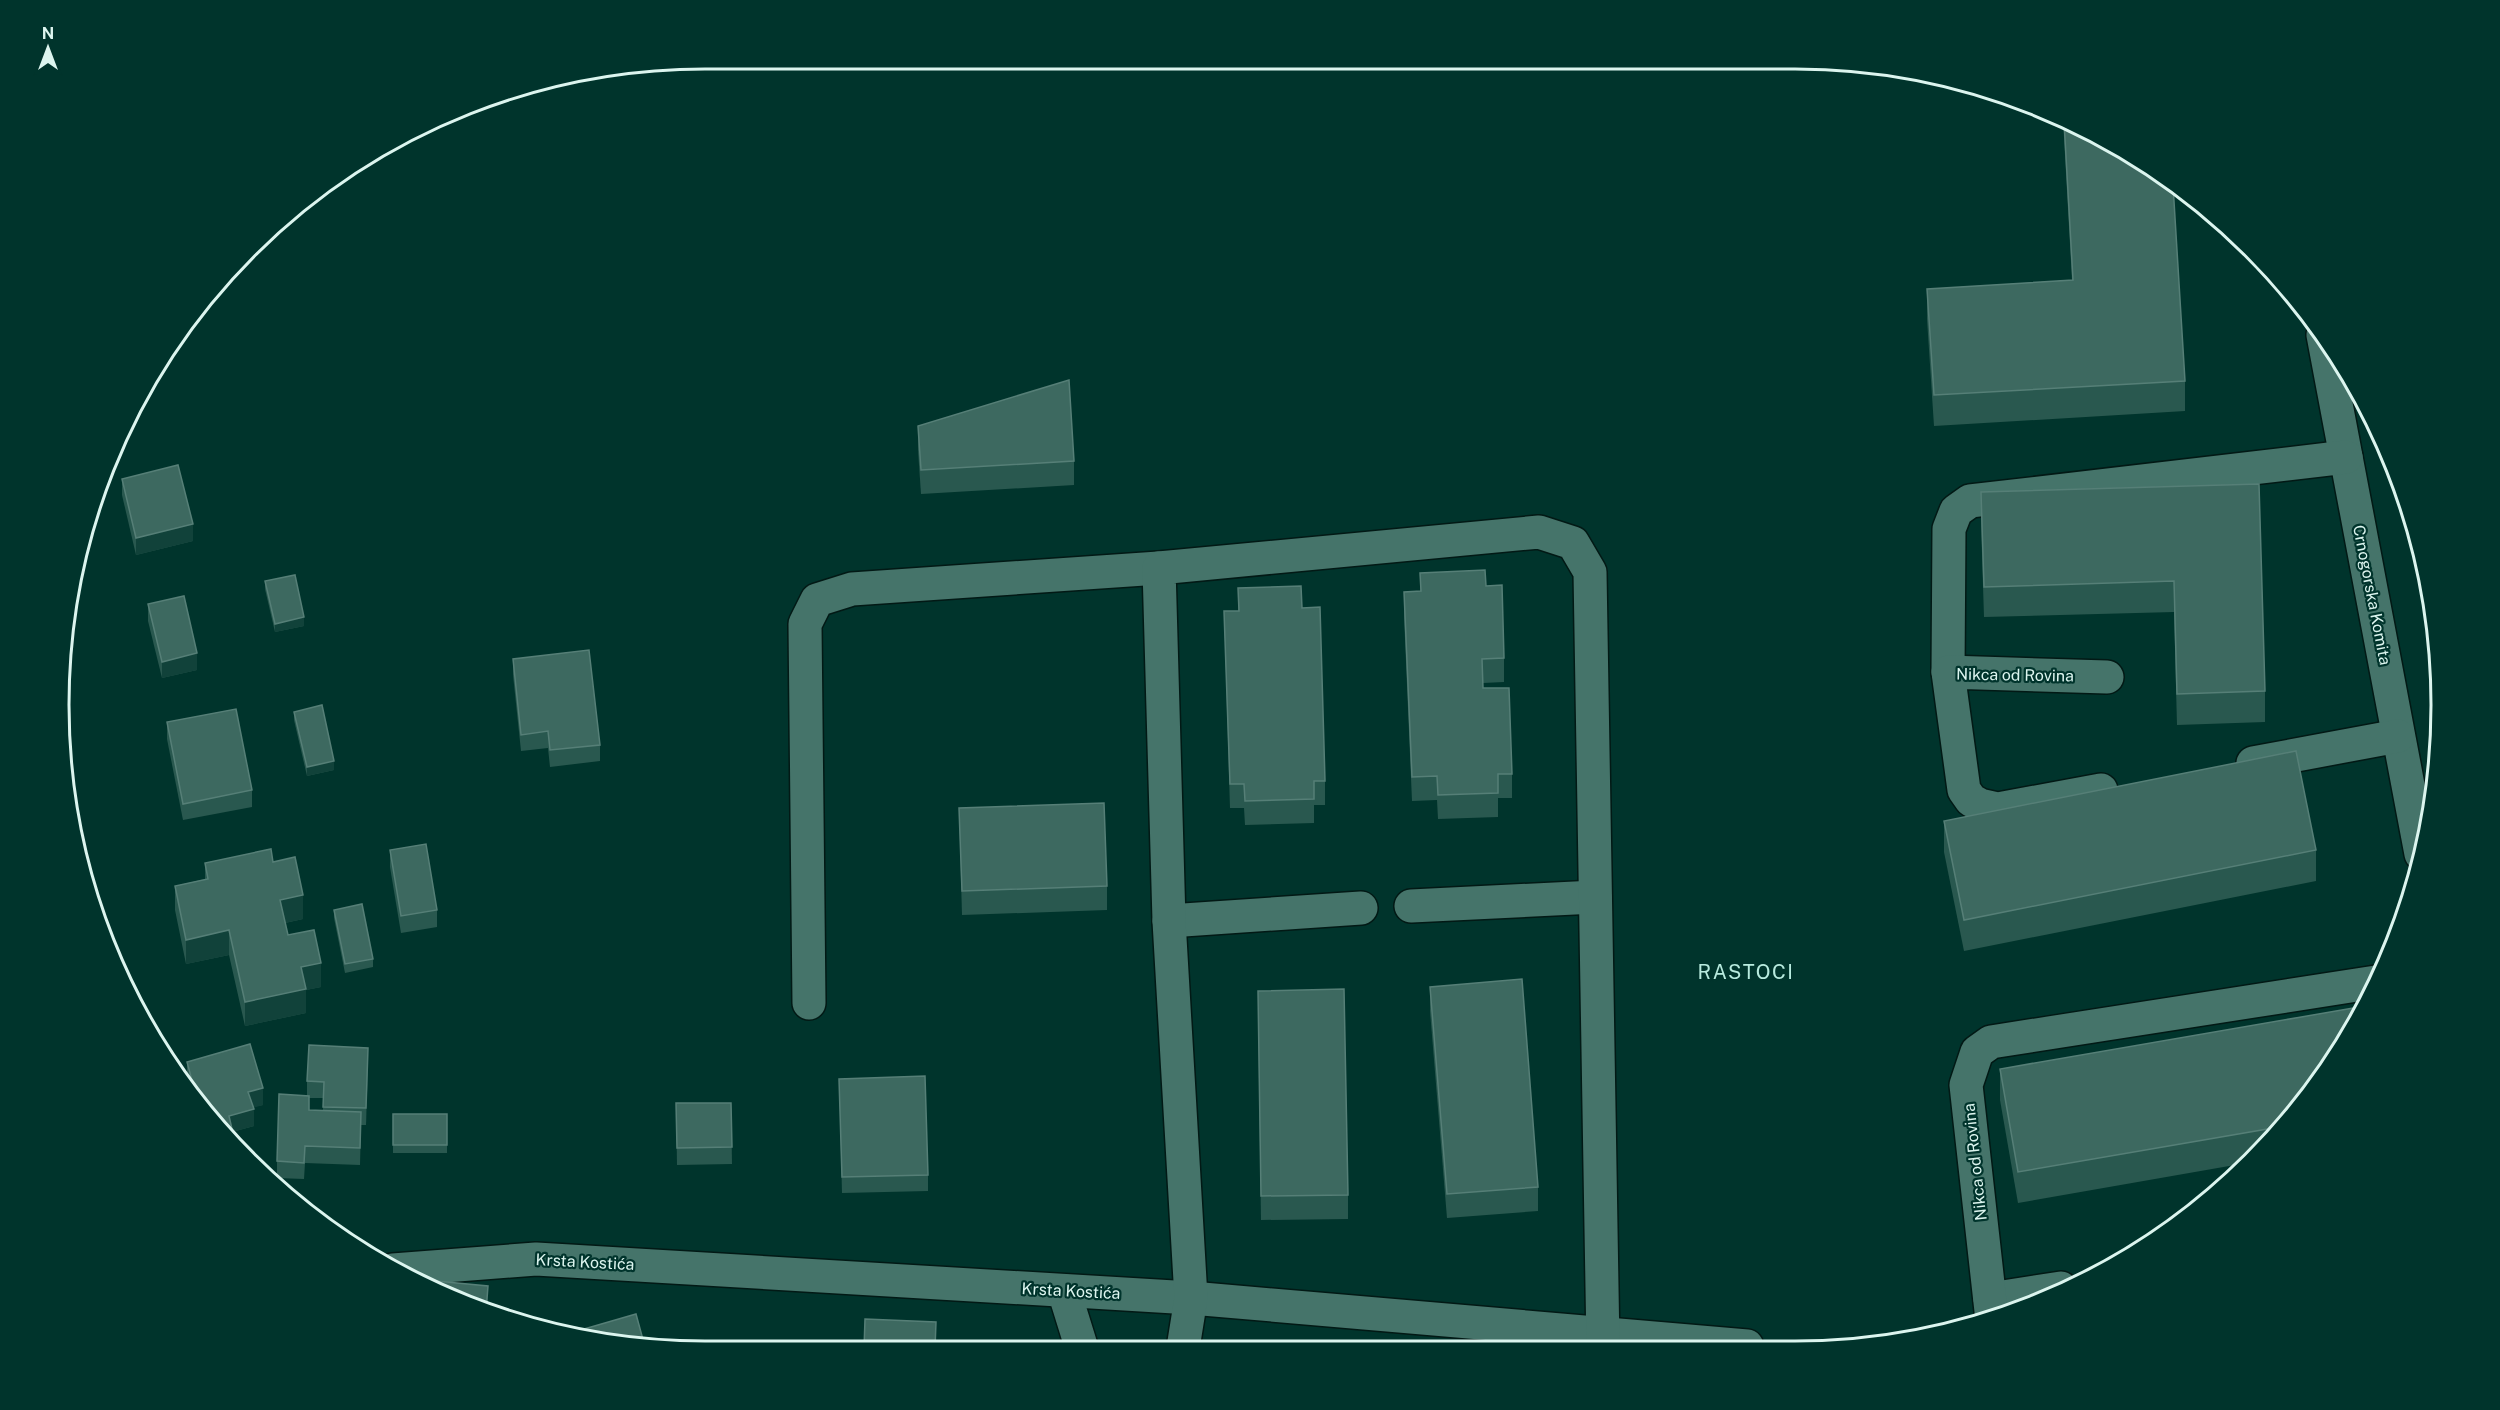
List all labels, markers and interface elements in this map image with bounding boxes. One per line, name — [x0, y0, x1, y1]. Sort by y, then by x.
north arrow — [18, 18, 78, 78]
text: N — [42, 24, 54, 43]
street label: Crnogorska Komita — [2349, 523, 2395, 667]
street label: Nikca od Rovina — [1956, 664, 2074, 686]
district label: RASTOCI — [1698, 960, 1794, 984]
street label: Nikca od Rovina — [1959, 1102, 1991, 1222]
street label: Krsta Kostića — [535, 1250, 635, 1274]
street label: Krsta Kostića — [1021, 1279, 1121, 1303]

